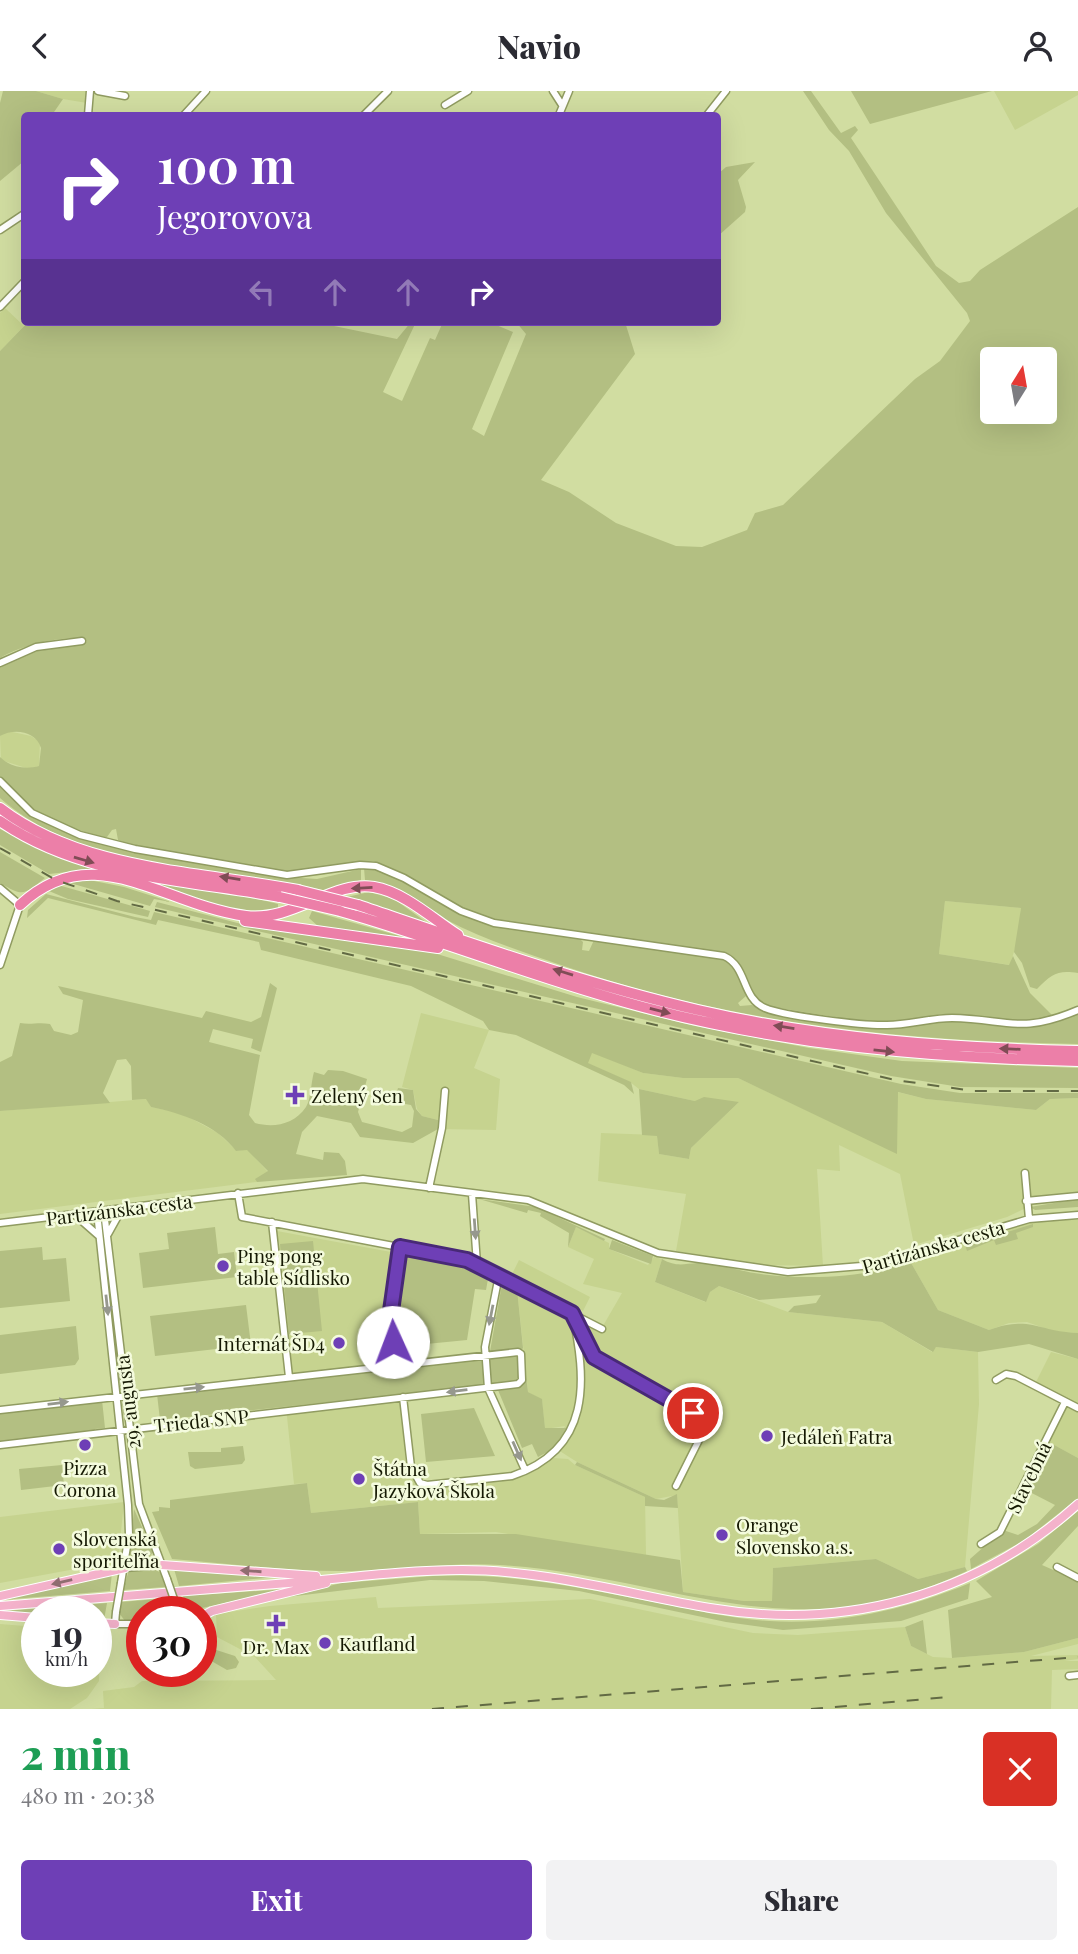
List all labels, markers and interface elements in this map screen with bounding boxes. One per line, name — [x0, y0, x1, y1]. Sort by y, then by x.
text: Navio — [497, 24, 581, 67]
icon: back — [21, 27, 59, 65]
icon: person — [1019, 27, 1057, 65]
text: 100 m — [157, 131, 295, 196]
icon: right — [42, 140, 133, 231]
text: Jegorovova — [157, 194, 312, 237]
icon: left — [243, 273, 281, 311]
icon: ahead — [316, 273, 354, 311]
icon: ahead — [389, 273, 427, 311]
icon: right — [462, 273, 500, 311]
north arrow — [980, 347, 1057, 423]
map controls — [980, 347, 1057, 424]
one-way arrow — [74, 855, 95, 865]
one-way arrow — [219, 872, 241, 883]
one-way arrow — [351, 883, 373, 894]
one-way arrow — [552, 967, 573, 977]
one-way arrow — [649, 1006, 671, 1017]
one-way arrow — [772, 1021, 794, 1032]
one-way arrow — [999, 1044, 1021, 1055]
one-way arrow — [873, 1046, 895, 1057]
place label: Zelený Sen — [311, 1082, 404, 1108]
marker: Zelený Sen — [285, 1085, 305, 1105]
street label: Partizánska cesta — [44, 1187, 194, 1231]
street label: Partizánska cesta — [859, 1213, 1008, 1279]
one-way arrow — [469, 1218, 480, 1240]
place label: Ping pong table Sídlisko — [237, 1242, 350, 1290]
marker: Ping pong table Sídlisko — [215, 1258, 231, 1274]
one-way arrow — [101, 1294, 112, 1316]
one-way arrow — [486, 1304, 497, 1326]
position arrow — [356, 1305, 430, 1379]
place label: Internát ŠD4 — [217, 1330, 325, 1356]
marker: Internát ŠD4 — [331, 1335, 347, 1351]
street label: 29. augusta — [108, 1353, 146, 1451]
one-way arrow — [183, 1382, 205, 1393]
pin — [663, 1383, 723, 1443]
one-way arrow — [446, 1386, 468, 1397]
icon: arrive — [674, 1394, 712, 1432]
one-way arrow — [47, 1398, 69, 1409]
street label: Trieda SNP — [152, 1402, 250, 1438]
place label: Jedáleň Fatra — [780, 1423, 893, 1449]
marker: Jedáleň Fatra — [759, 1428, 775, 1444]
street label: Stavebná — [1000, 1436, 1057, 1517]
marker: Pizza Corona — [77, 1437, 93, 1453]
one-way arrow — [511, 1441, 523, 1461]
place label: Pizza Corona — [54, 1454, 117, 1502]
place label: Štátna Jazyková Škola — [372, 1455, 496, 1503]
marker: Štátna Jazyková Škola — [351, 1471, 367, 1487]
place label: Orange Slovensko a.s. — [736, 1511, 853, 1559]
place label: Slovenská sporiteľňa — [73, 1525, 160, 1573]
marker: Orange Slovensko a.s. — [714, 1527, 730, 1543]
marker: Slovenská sporiteľňa — [51, 1541, 67, 1557]
one-way arrow — [240, 1565, 262, 1576]
one-way arrow — [51, 1577, 73, 1588]
speed limit sign: 30 — [126, 1596, 217, 1687]
text: 19 — [50, 1609, 83, 1656]
marker: Dr. Max — [268, 1616, 284, 1632]
place label: Kaufland — [339, 1630, 416, 1656]
place label: Dr. Max — [243, 1633, 310, 1659]
marker: Kaufland — [317, 1635, 333, 1651]
text: km/h — [45, 1647, 88, 1671]
text: 2 min — [21, 1725, 130, 1781]
button: close — [983, 1732, 1057, 1806]
text: 480 m · 20:38 — [21, 1779, 155, 1810]
button: Exit — [21, 1860, 532, 1940]
button: Share — [546, 1860, 1057, 1940]

